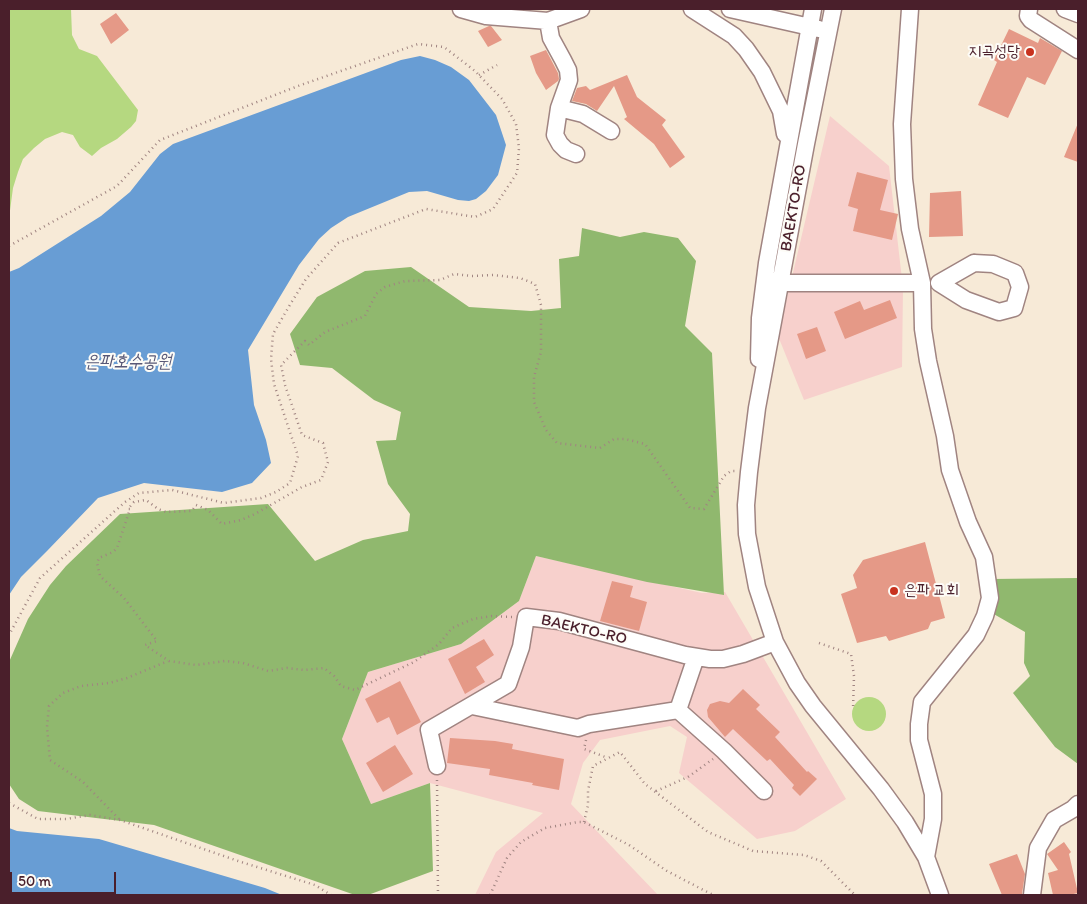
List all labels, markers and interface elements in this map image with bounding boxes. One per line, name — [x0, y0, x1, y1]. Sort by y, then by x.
place label: 지곡성당 — [968, 42, 1020, 62]
marker: 지곡성당 — [1024, 46, 1036, 58]
street label: BAEKTO-RO — [777, 163, 811, 253]
water label: 은파호수공원 — [85, 351, 171, 373]
place label: 은파 교회 — [904, 581, 959, 601]
marker: 은파 교회 — [888, 585, 900, 597]
street label: BAEKTO-RO — [539, 611, 629, 649]
scale bar — [12, 862, 119, 894]
text: 50 m — [18, 872, 51, 890]

